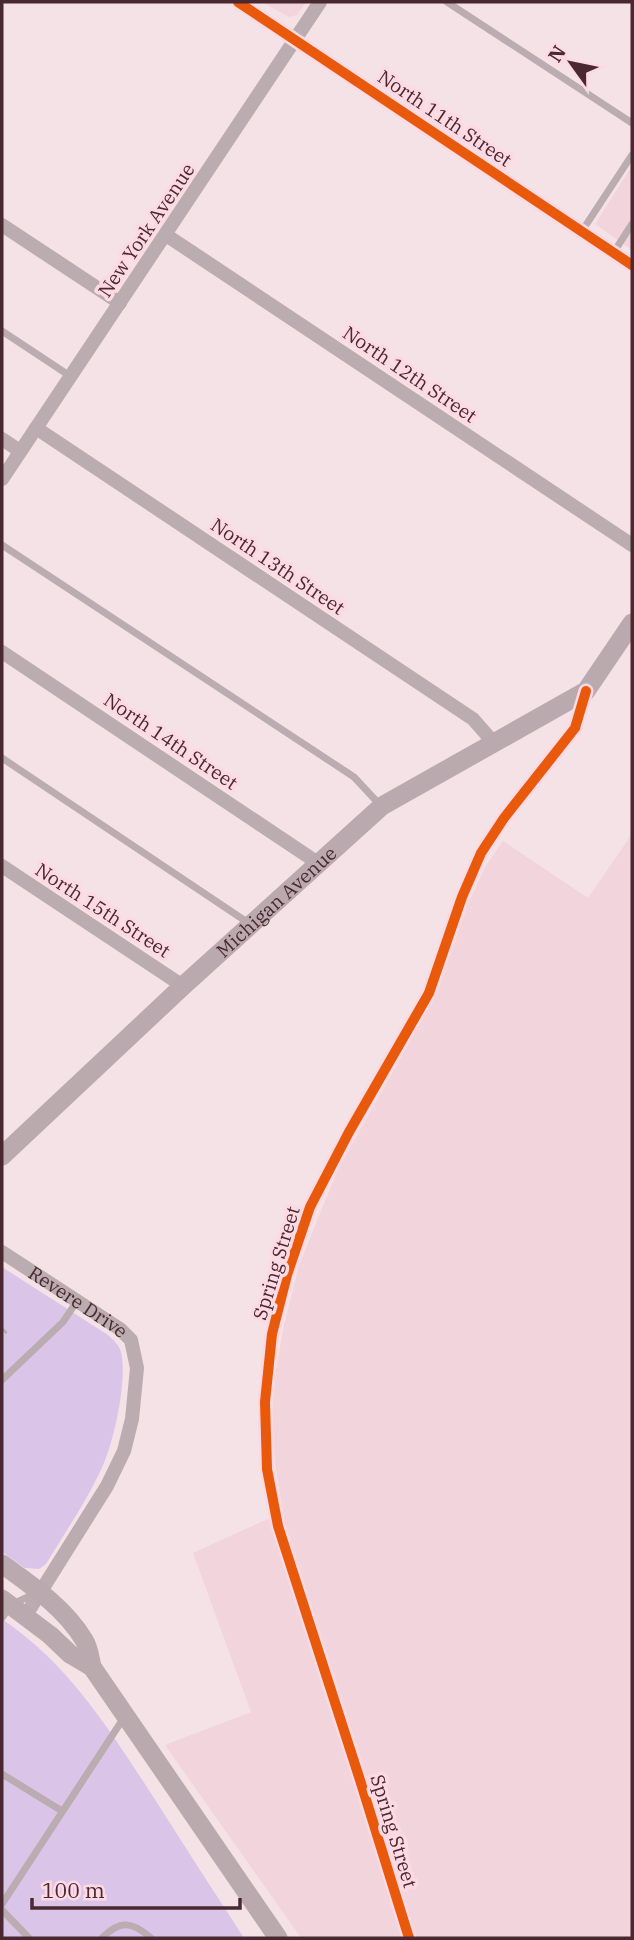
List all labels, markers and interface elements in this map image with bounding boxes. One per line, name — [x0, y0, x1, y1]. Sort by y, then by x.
north arrow — [536, 28, 606, 98]
text: N — [543, 41, 571, 67]
street label: North 11th Street — [374, 64, 517, 172]
street label: New York Avenue — [92, 159, 200, 301]
street label: North 12th Street — [339, 320, 482, 428]
street label: North 13th Street — [207, 512, 350, 620]
street label: North 14th Street — [100, 687, 243, 795]
street label: Michigan Avenue — [211, 841, 341, 962]
street label: North 15th Street — [31, 857, 175, 963]
street label: Spring Street — [247, 1203, 305, 1323]
street label: Revere Drive — [24, 1261, 133, 1342]
street label: Spring Street — [365, 1771, 423, 1891]
scale bar — [32, 1867, 240, 1911]
text: 100 m — [42, 1876, 105, 1904]

